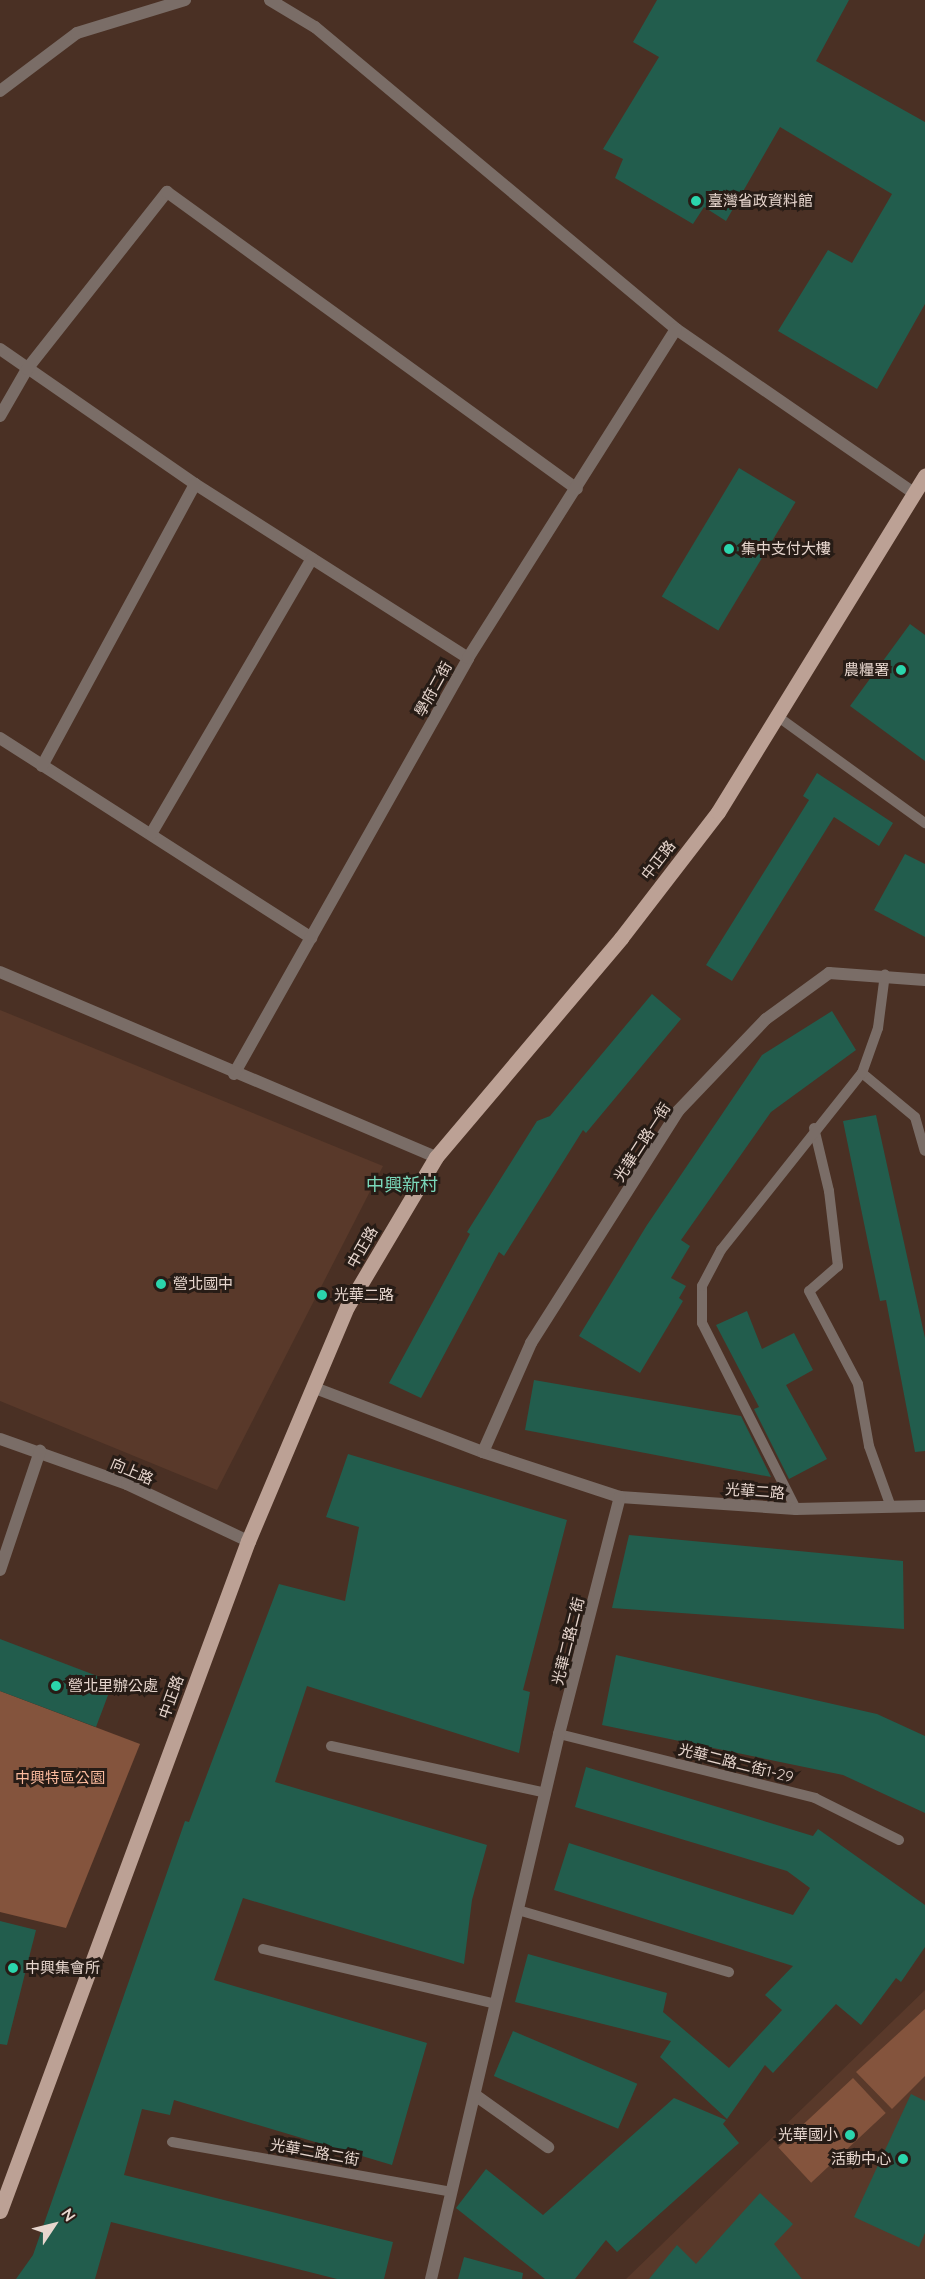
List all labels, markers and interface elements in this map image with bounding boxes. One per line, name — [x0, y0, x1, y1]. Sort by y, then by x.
place label: 臺灣省政資料館 — [708, 192, 813, 210]
marker: 臺灣省政資料館 — [689, 194, 703, 208]
place label: 集中支付大樓 — [741, 540, 831, 558]
marker: 集中支付大樓 — [722, 542, 736, 556]
street label: 學府二街 — [411, 658, 455, 720]
place label: 農糧署 — [844, 661, 889, 679]
marker: 農糧署 — [894, 663, 908, 677]
street label: 中正路 — [637, 837, 679, 883]
street label: 光華二路一街 — [610, 1099, 674, 1185]
district label: 中興新村 — [366, 1174, 438, 1196]
street label: 中正路 — [343, 1223, 381, 1271]
place label: 營北國中 — [173, 1275, 233, 1293]
marker: 營北國中 — [154, 1277, 168, 1291]
place label: 光華二路 — [334, 1286, 394, 1304]
marker: 光華二路 — [315, 1288, 329, 1302]
street label: 向上路 — [108, 1454, 156, 1488]
street label: 光華二路 — [724, 1480, 786, 1502]
street label: 光華二路二街 — [548, 1595, 588, 1687]
street label: 中正路 — [155, 1673, 187, 1721]
place label: 營北里辦公處 — [68, 1677, 158, 1695]
marker: 營北里辦公處 — [49, 1679, 63, 1693]
street label: 光華二路二街1-29 — [677, 1740, 795, 1786]
park label: 中興特區公園 — [15, 1769, 105, 1787]
place label: 中興集會所 — [25, 1959, 100, 1977]
marker: 中興集會所 — [6, 1961, 20, 1975]
place label: 光華國小 — [778, 2126, 838, 2144]
marker: 光華國小 — [843, 2128, 857, 2142]
street label: 光華二路二街 — [269, 2135, 361, 2169]
place label: 活動中心 — [831, 2150, 891, 2168]
marker: 活動中心 — [896, 2152, 910, 2166]
north arrow — [24, 2195, 84, 2255]
text: N — [57, 2204, 80, 2225]

